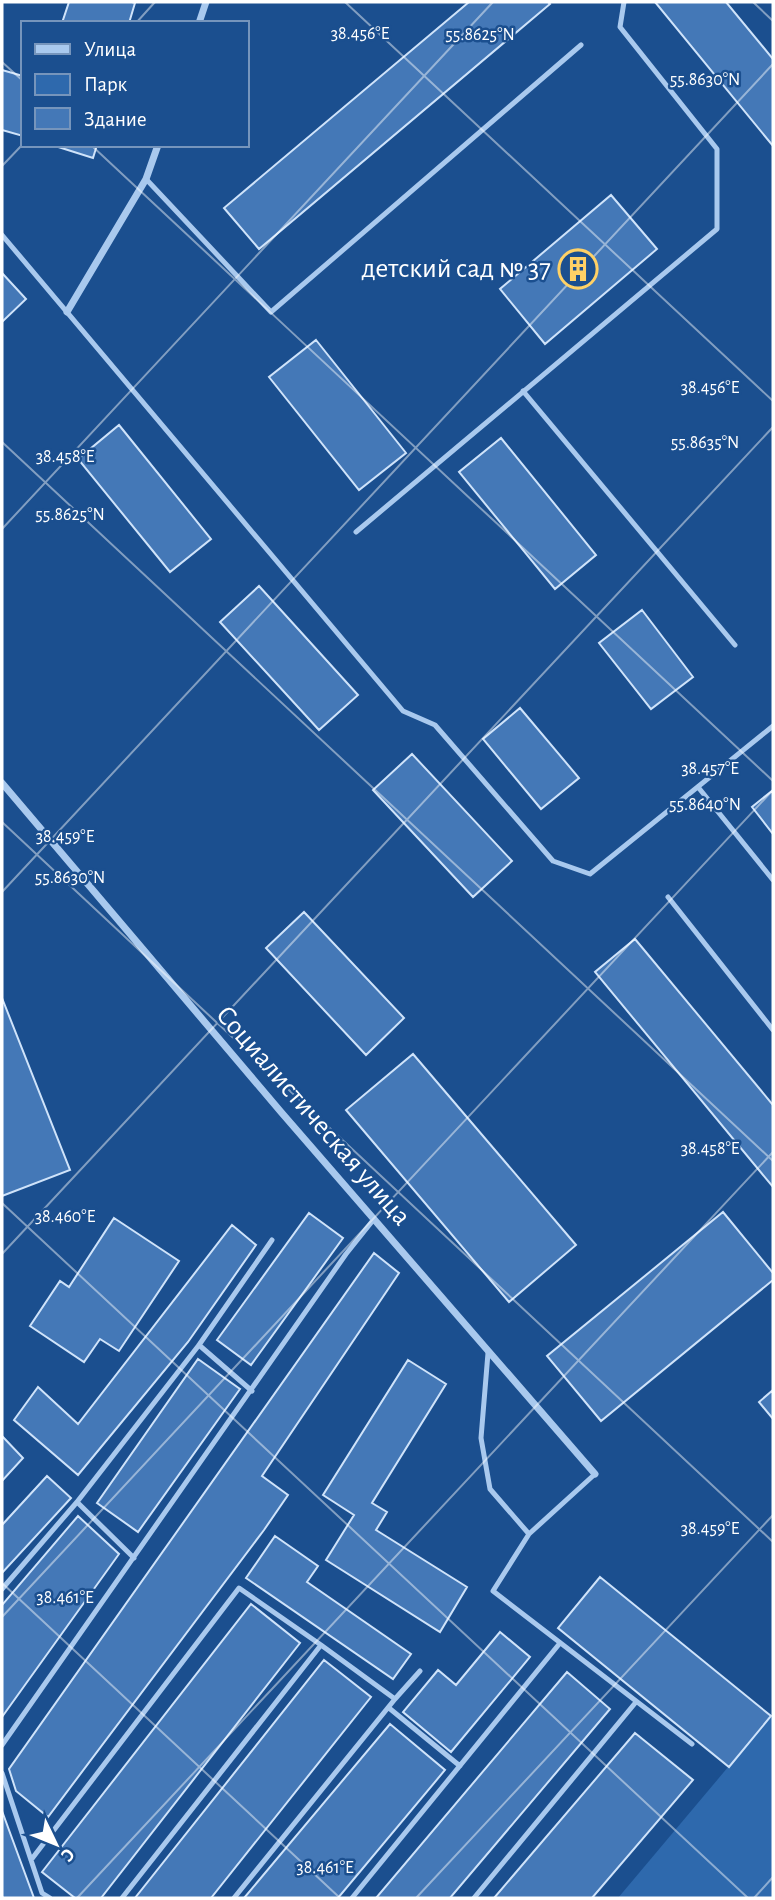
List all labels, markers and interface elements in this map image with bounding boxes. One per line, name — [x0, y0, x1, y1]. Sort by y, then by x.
legend — [21, 21, 248, 147]
text: 38.456°E — [331, 25, 390, 43]
text: 55.8625°N — [445, 26, 515, 44]
text: Улица — [84, 39, 137, 60]
text: 55.8630°N — [670, 71, 740, 89]
text: Парк — [84, 74, 128, 95]
text: Здание — [84, 109, 147, 130]
building icon: детский сад № 37 — [557, 248, 599, 290]
place label: детский сад № 37 — [361, 255, 551, 283]
text: 38.456°E — [681, 379, 740, 397]
text: 55.8635°N — [671, 434, 739, 452]
text: 38.458°E — [36, 448, 95, 466]
text: 55.8625°N — [35, 506, 105, 524]
text: 38.457°E — [681, 760, 739, 778]
text: 55.8640°N — [669, 796, 741, 814]
text: 38.459°E — [36, 828, 95, 846]
text: 55.8630°N — [35, 869, 105, 887]
street label: Социалистическая улица — [210, 1001, 416, 1231]
text: 38.458°E — [681, 1140, 740, 1158]
text: 38.460°E — [35, 1208, 96, 1226]
text: 38.459°E — [681, 1520, 740, 1538]
text: 38.461°E — [36, 1589, 94, 1607]
north arrow — [21, 1809, 91, 1879]
text: С — [57, 1844, 78, 1865]
text: 38.461°E — [296, 1859, 354, 1877]

